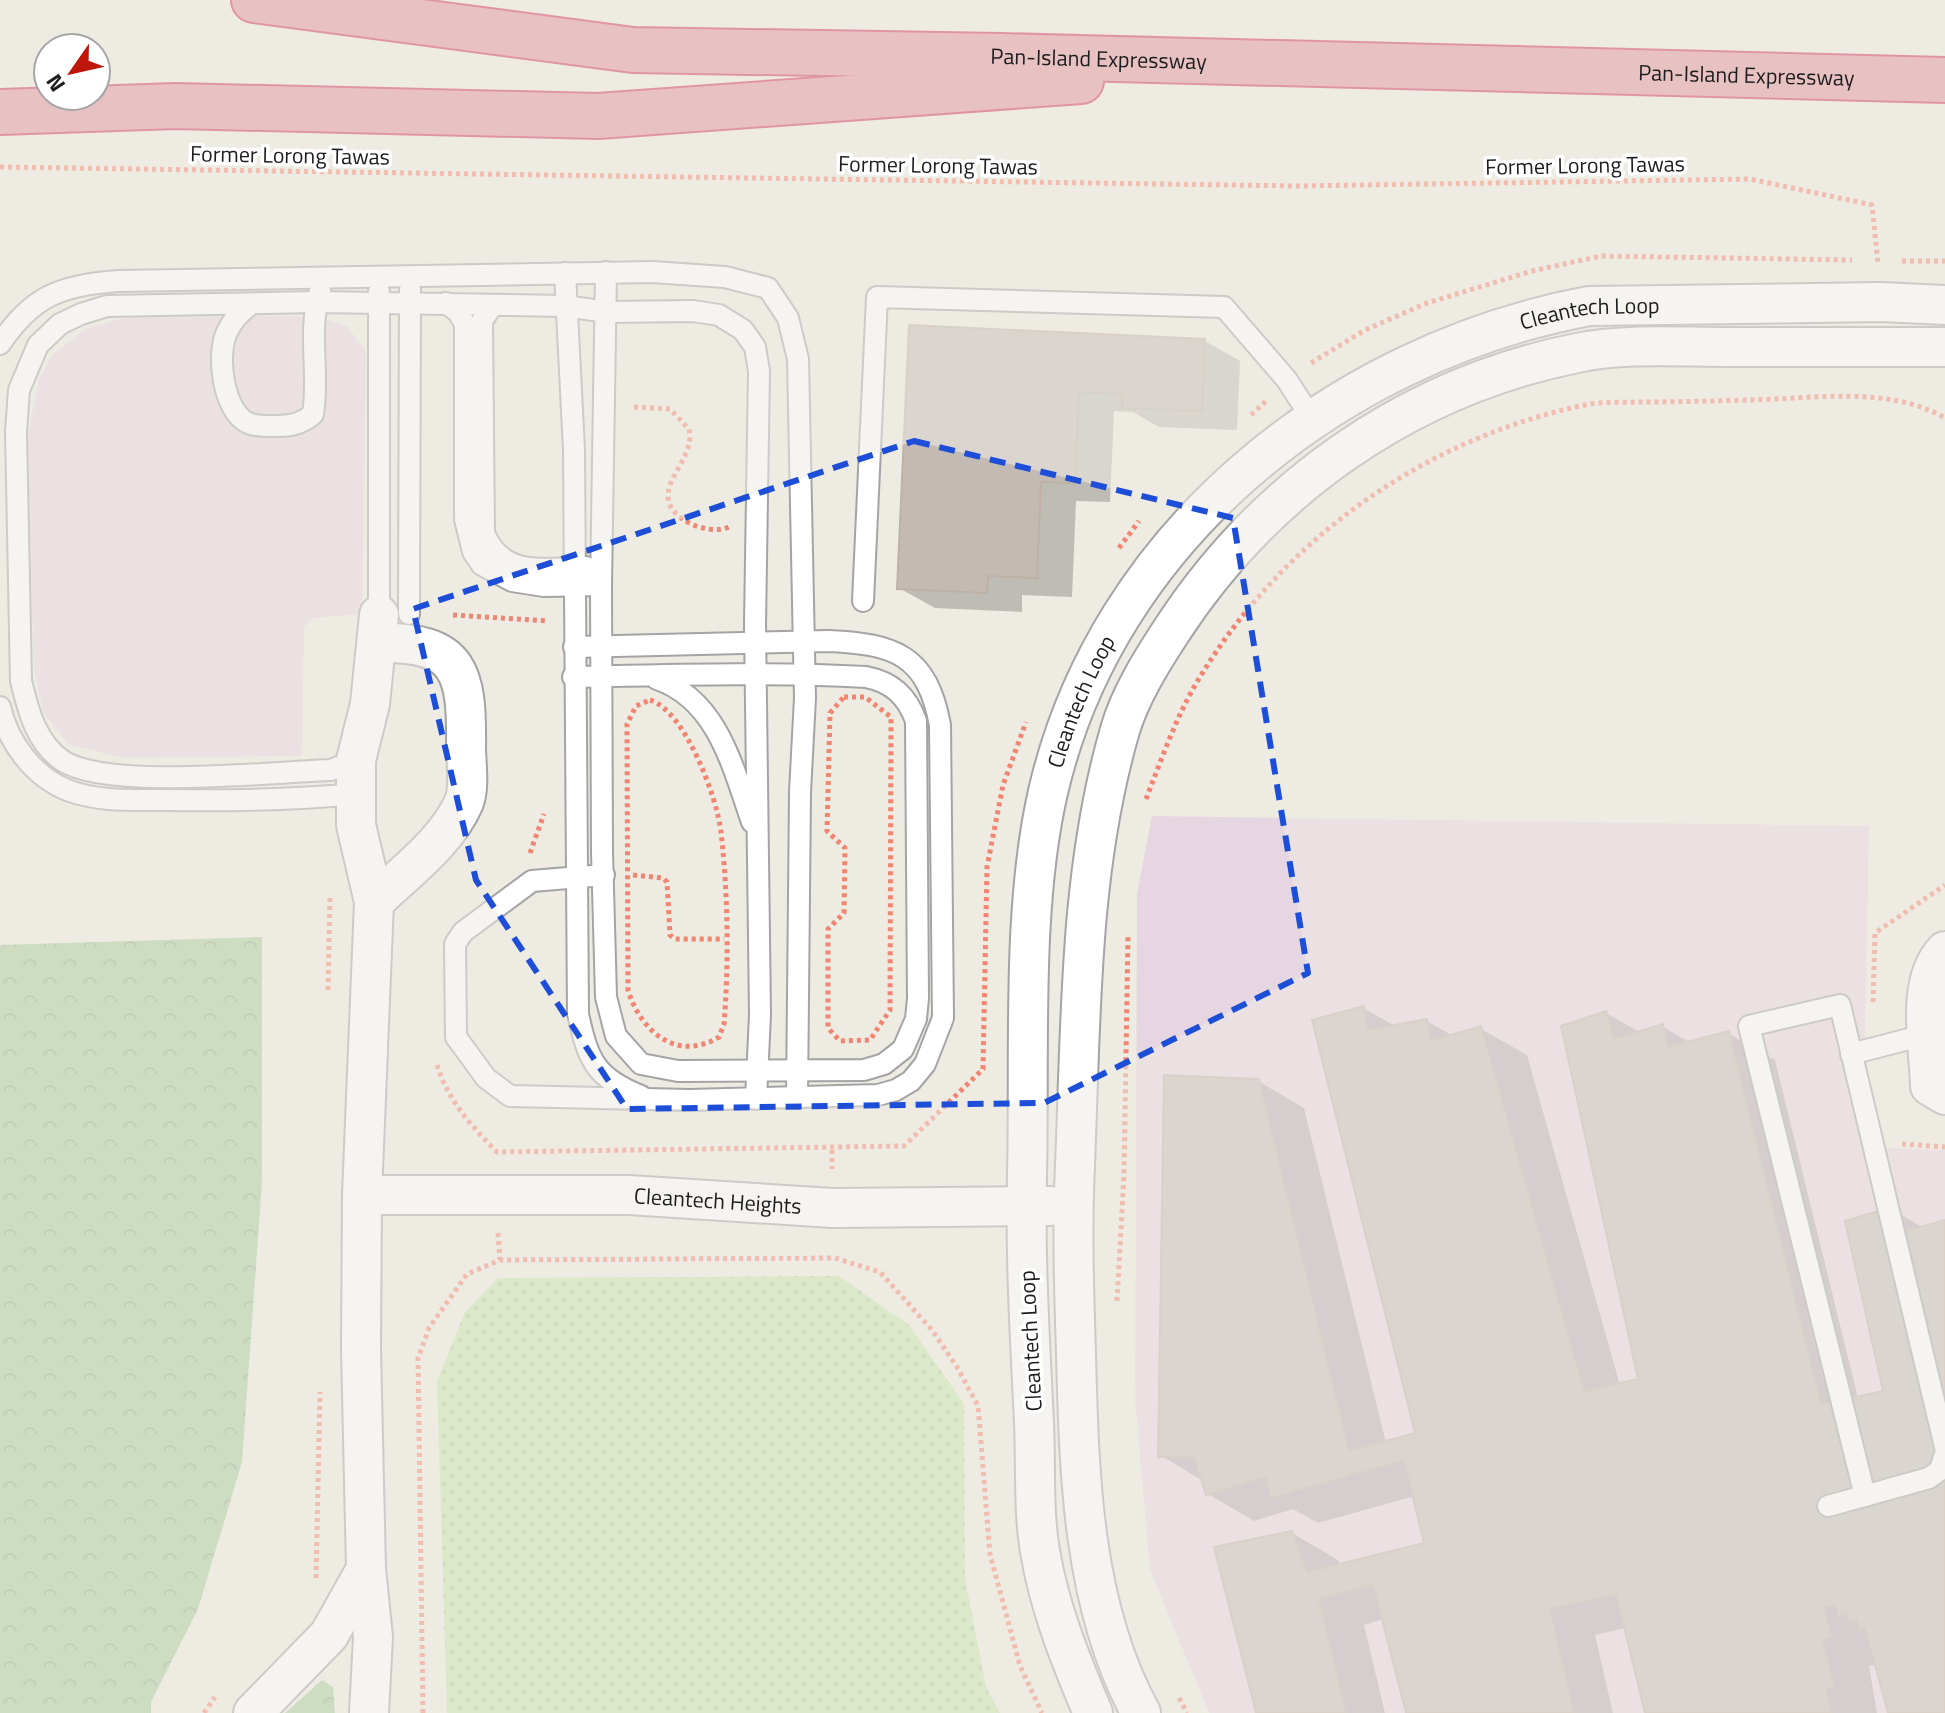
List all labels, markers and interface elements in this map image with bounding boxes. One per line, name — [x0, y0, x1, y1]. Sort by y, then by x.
north arrow — [32, 32, 112, 112]
street label: Pan-Island Expressway — [990, 39, 1208, 78]
street label: Pan-Island Expressway — [1638, 55, 1855, 95]
text: N — [37, 67, 74, 99]
street label: Former Lorong Tawas — [190, 136, 390, 174]
street label: Former Lorong Tawas — [838, 146, 1038, 184]
street label: Former Lorong Tawas — [1485, 146, 1685, 184]
street label: Cleantech Loop — [1515, 288, 1660, 339]
street label: Cleantech Loop — [1038, 629, 1124, 772]
street label: Cleantech Heights — [633, 1178, 803, 1223]
street label: Cleantech Loop — [1009, 1270, 1051, 1412]

